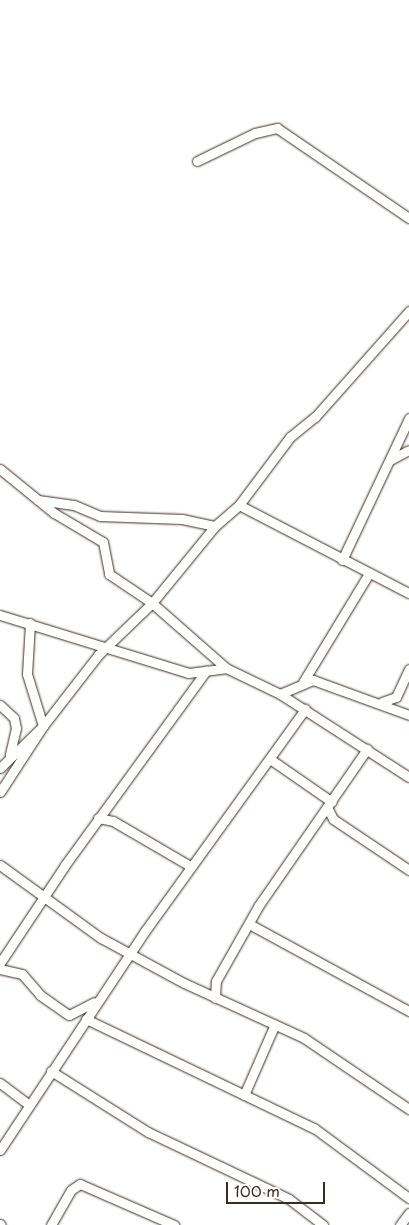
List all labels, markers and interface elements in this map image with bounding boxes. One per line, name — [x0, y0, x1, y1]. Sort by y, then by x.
scale bar — [229, 1172, 328, 1204]
text: 100 m — [234, 1179, 280, 1202]

